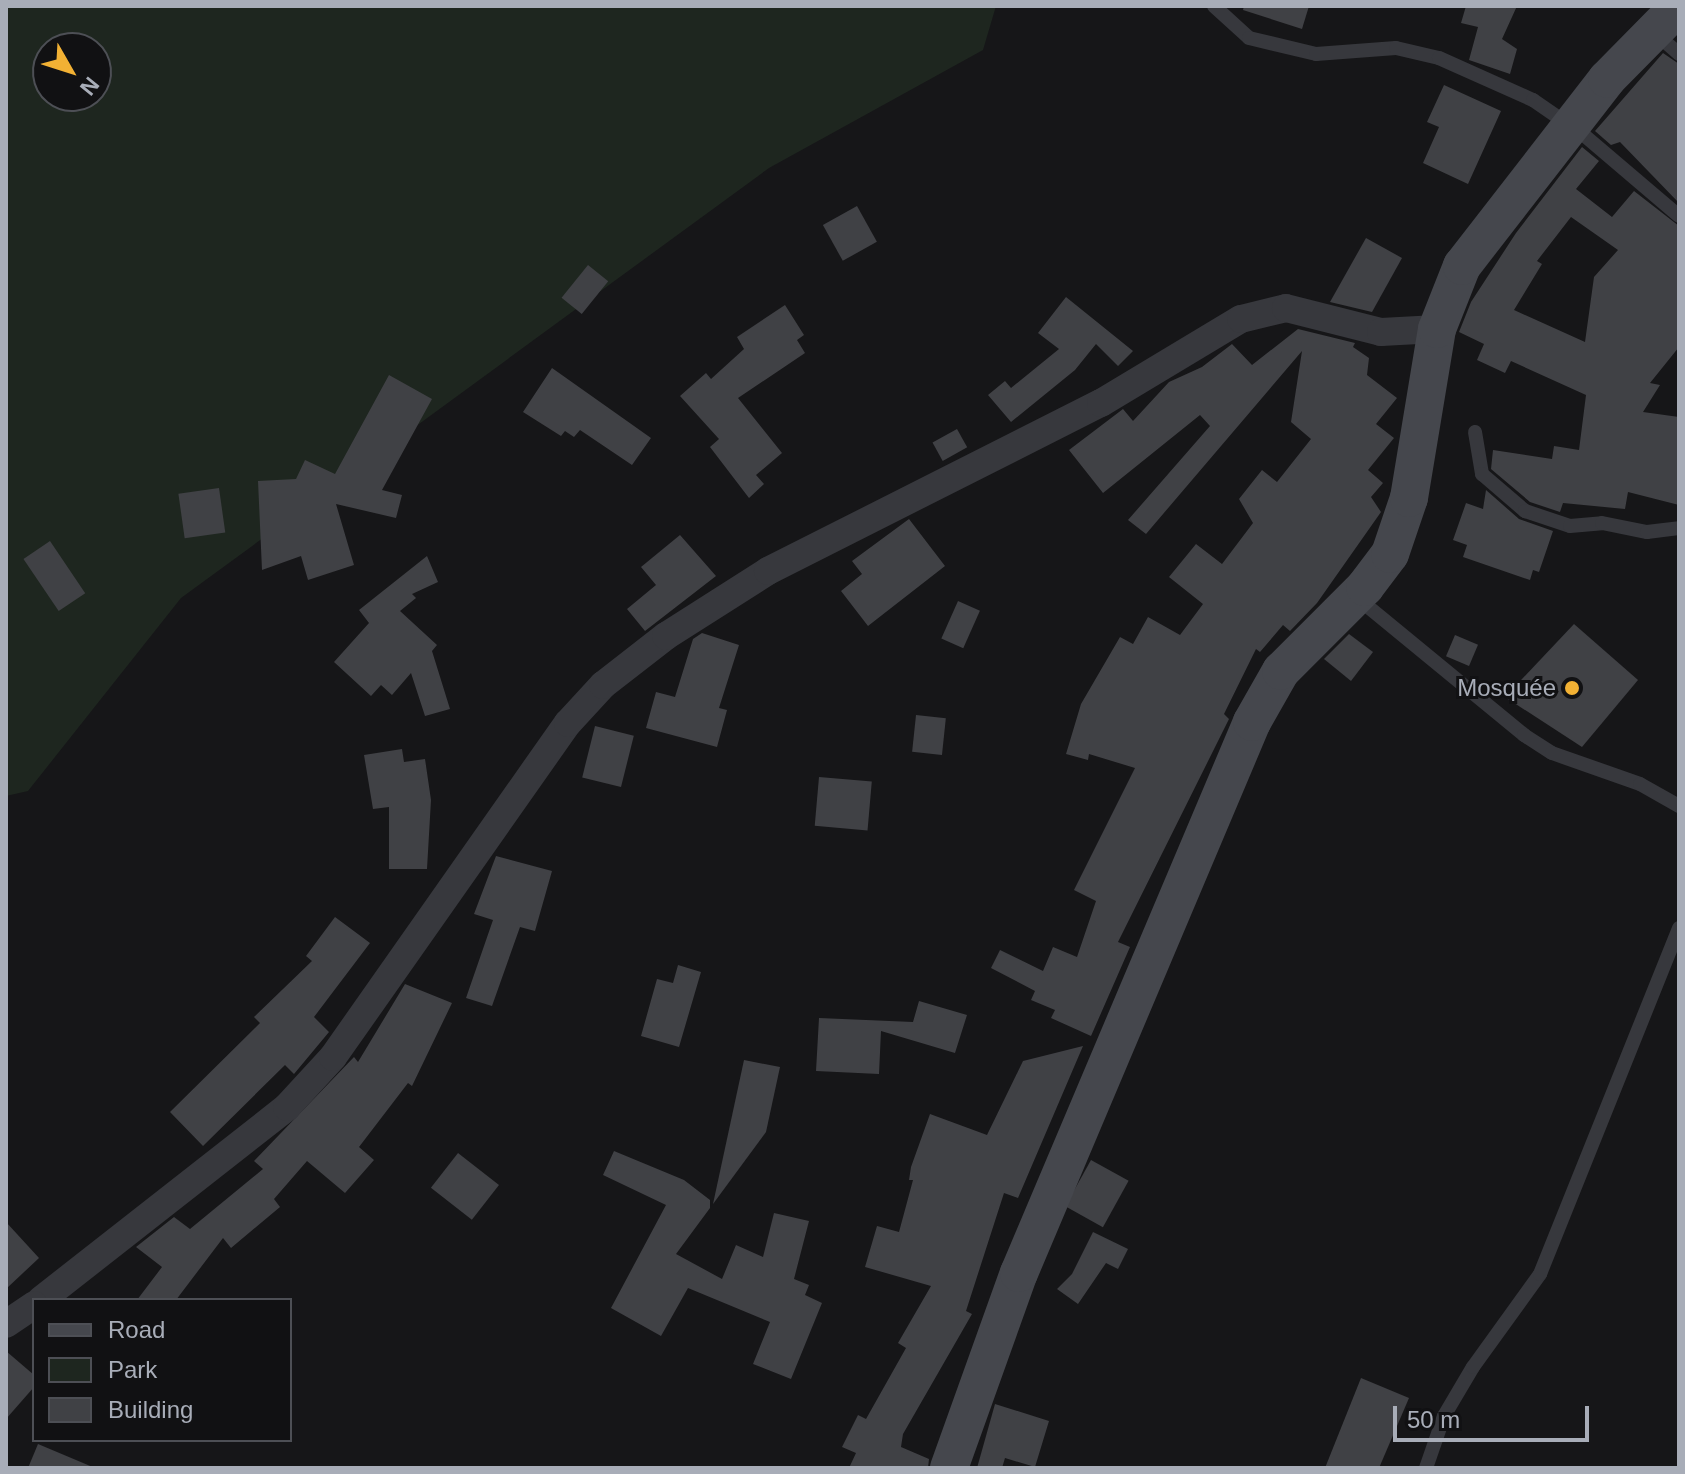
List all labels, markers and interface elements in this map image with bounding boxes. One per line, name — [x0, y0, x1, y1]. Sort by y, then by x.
north arrow — [32, 32, 112, 112]
text: N — [75, 72, 104, 100]
place label: Mosquée — [1457, 674, 1556, 702]
marker: Mosquée — [1563, 679, 1581, 697]
legend — [32, 1298, 292, 1442]
text: Road — [108, 1316, 165, 1343]
text: Park — [108, 1356, 157, 1383]
scale bar — [1397, 1390, 1593, 1440]
text: Building — [108, 1396, 193, 1423]
text: 50 m — [1407, 1406, 1460, 1433]

